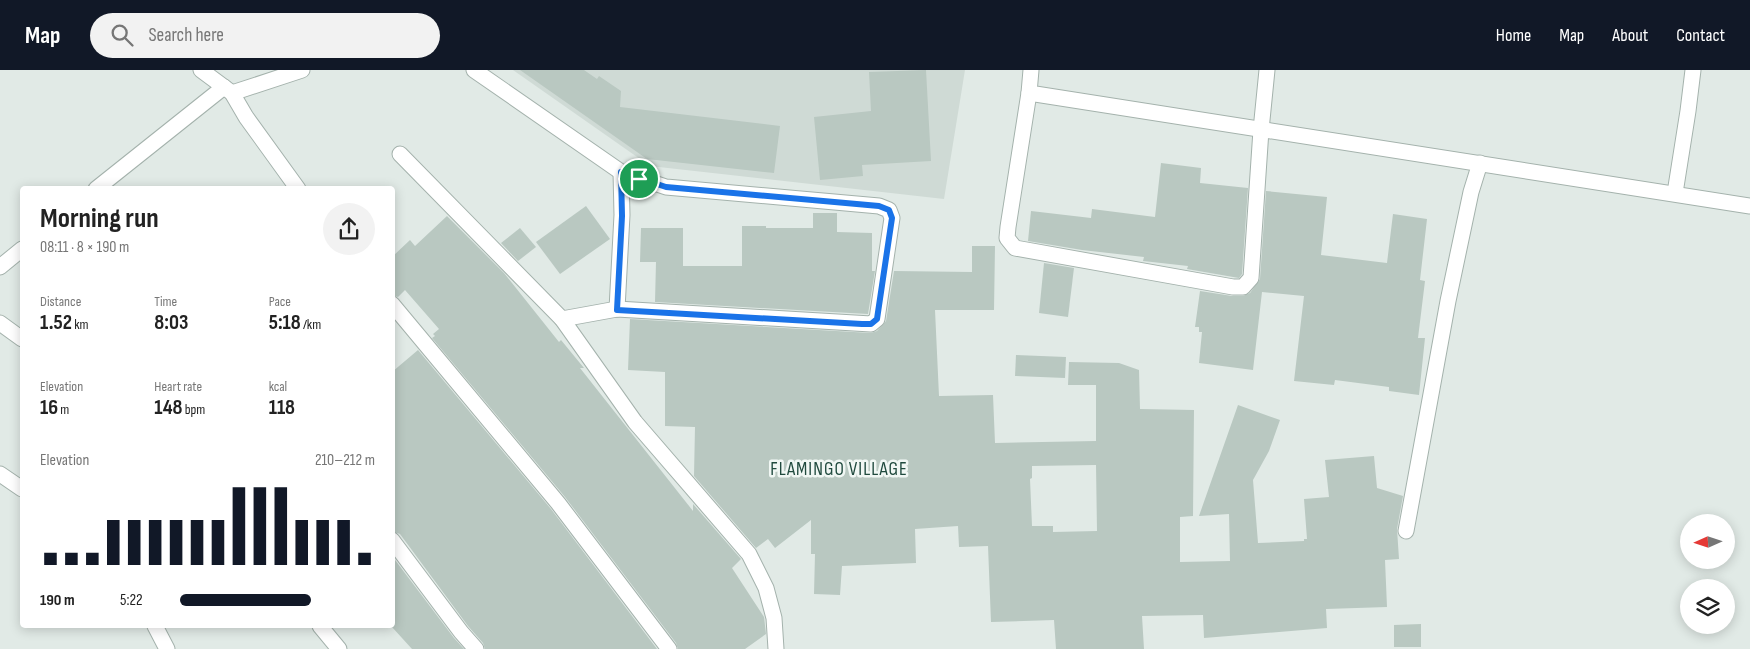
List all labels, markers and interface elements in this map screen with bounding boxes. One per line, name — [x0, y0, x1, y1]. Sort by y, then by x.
search box — [90, 13, 440, 58]
text: Map — [25, 21, 60, 50]
icon: search — [108, 21, 136, 49]
text: Search here — [148, 24, 224, 47]
text: Home — [1496, 25, 1531, 46]
text: Map — [1559, 25, 1584, 46]
text: About — [1612, 25, 1648, 46]
text: Contact — [1676, 25, 1725, 46]
pin — [618, 158, 660, 200]
icon: arrive — [625, 165, 653, 193]
text: Morning run — [40, 202, 159, 235]
button: share — [323, 203, 375, 255]
text: 08:11 · 8 × 190 m — [40, 238, 129, 257]
text: Distance — [40, 293, 81, 310]
text: Time — [154, 293, 177, 310]
text: Pace — [269, 293, 291, 310]
text: 1.52 — [40, 310, 72, 335]
text: 8:03 — [154, 310, 188, 335]
text: 5:18 — [269, 310, 301, 335]
text: km — [72, 316, 89, 333]
text: /km — [301, 316, 321, 333]
text: Elevation — [40, 378, 83, 395]
text: Heart rate — [154, 378, 202, 395]
text: kcal — [269, 378, 287, 395]
text: 16 — [40, 395, 58, 420]
text: 148 — [154, 395, 182, 420]
text: 118 — [269, 395, 295, 420]
text: m — [58, 401, 69, 418]
text: bpm — [182, 401, 205, 418]
text: Elevation — [40, 451, 89, 470]
text: 210–212 m — [315, 451, 375, 470]
district label: FLAMINGO VILLAGE — [770, 458, 908, 481]
north arrow — [1680, 514, 1735, 569]
map controls — [1680, 514, 1735, 634]
button: layers — [1680, 579, 1735, 634]
text: 190 m — [40, 591, 75, 610]
text: 5:22 — [120, 591, 143, 610]

